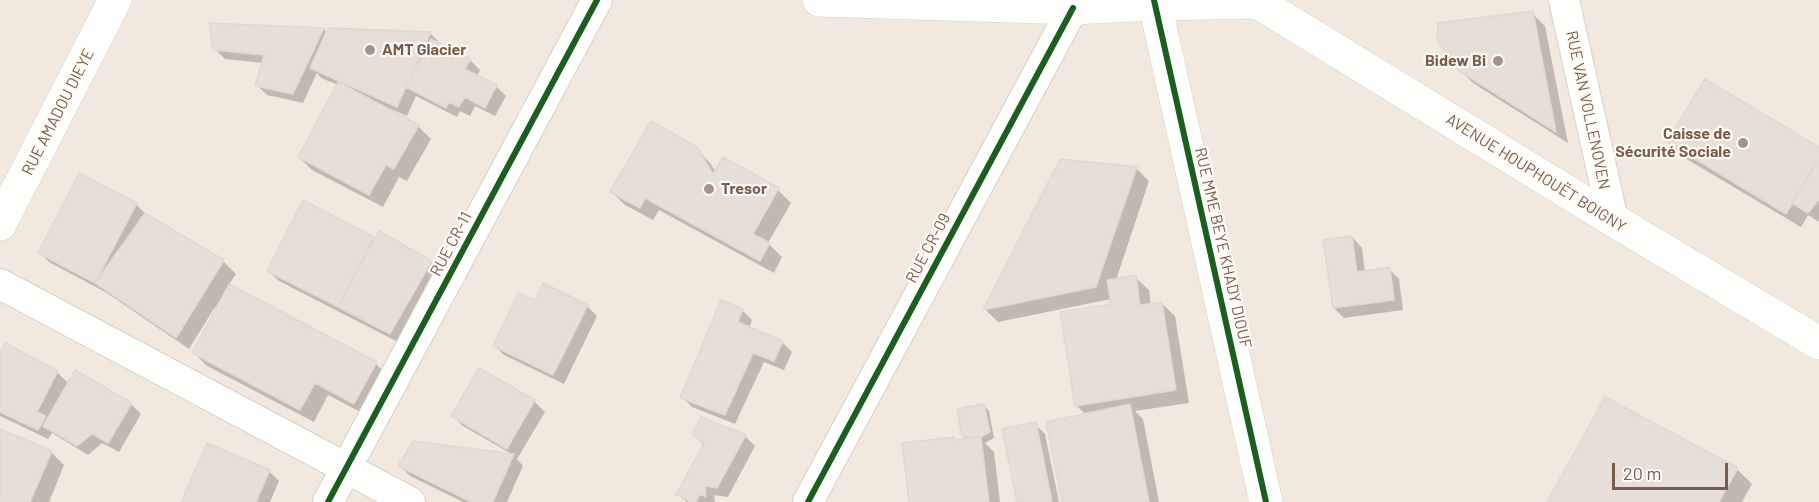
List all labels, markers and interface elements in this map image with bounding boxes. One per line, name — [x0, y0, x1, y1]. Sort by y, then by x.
street label: RUE VAN VOLLENOVEN — [1562, 29, 1614, 191]
place label: AMT Glacier — [382, 40, 466, 60]
marker: AMT Glacier — [363, 43, 377, 57]
street label: RUE AMADOU DIEYE — [18, 45, 98, 179]
place label: Bidew Bi — [1425, 51, 1486, 71]
marker: Bidew Bi — [1491, 54, 1505, 68]
street label: AVENUE HOUPHOUËT BOIGNY — [1442, 110, 1630, 236]
place label: Caisse de Sécurité Sociale — [1615, 124, 1731, 162]
marker: Caisse de Sécurité Sociale — [1736, 136, 1750, 150]
street label: RUE MME BEYE KHADY DIOUF — [1191, 146, 1255, 350]
place label: Tresor — [721, 179, 767, 199]
marker: Tresor — [702, 182, 716, 196]
street label: RUE CR-11 — [426, 209, 476, 279]
street label: RUE CR-09 — [902, 210, 954, 286]
scale bar — [1615, 451, 1730, 489]
text: 20 m — [1623, 462, 1661, 484]

